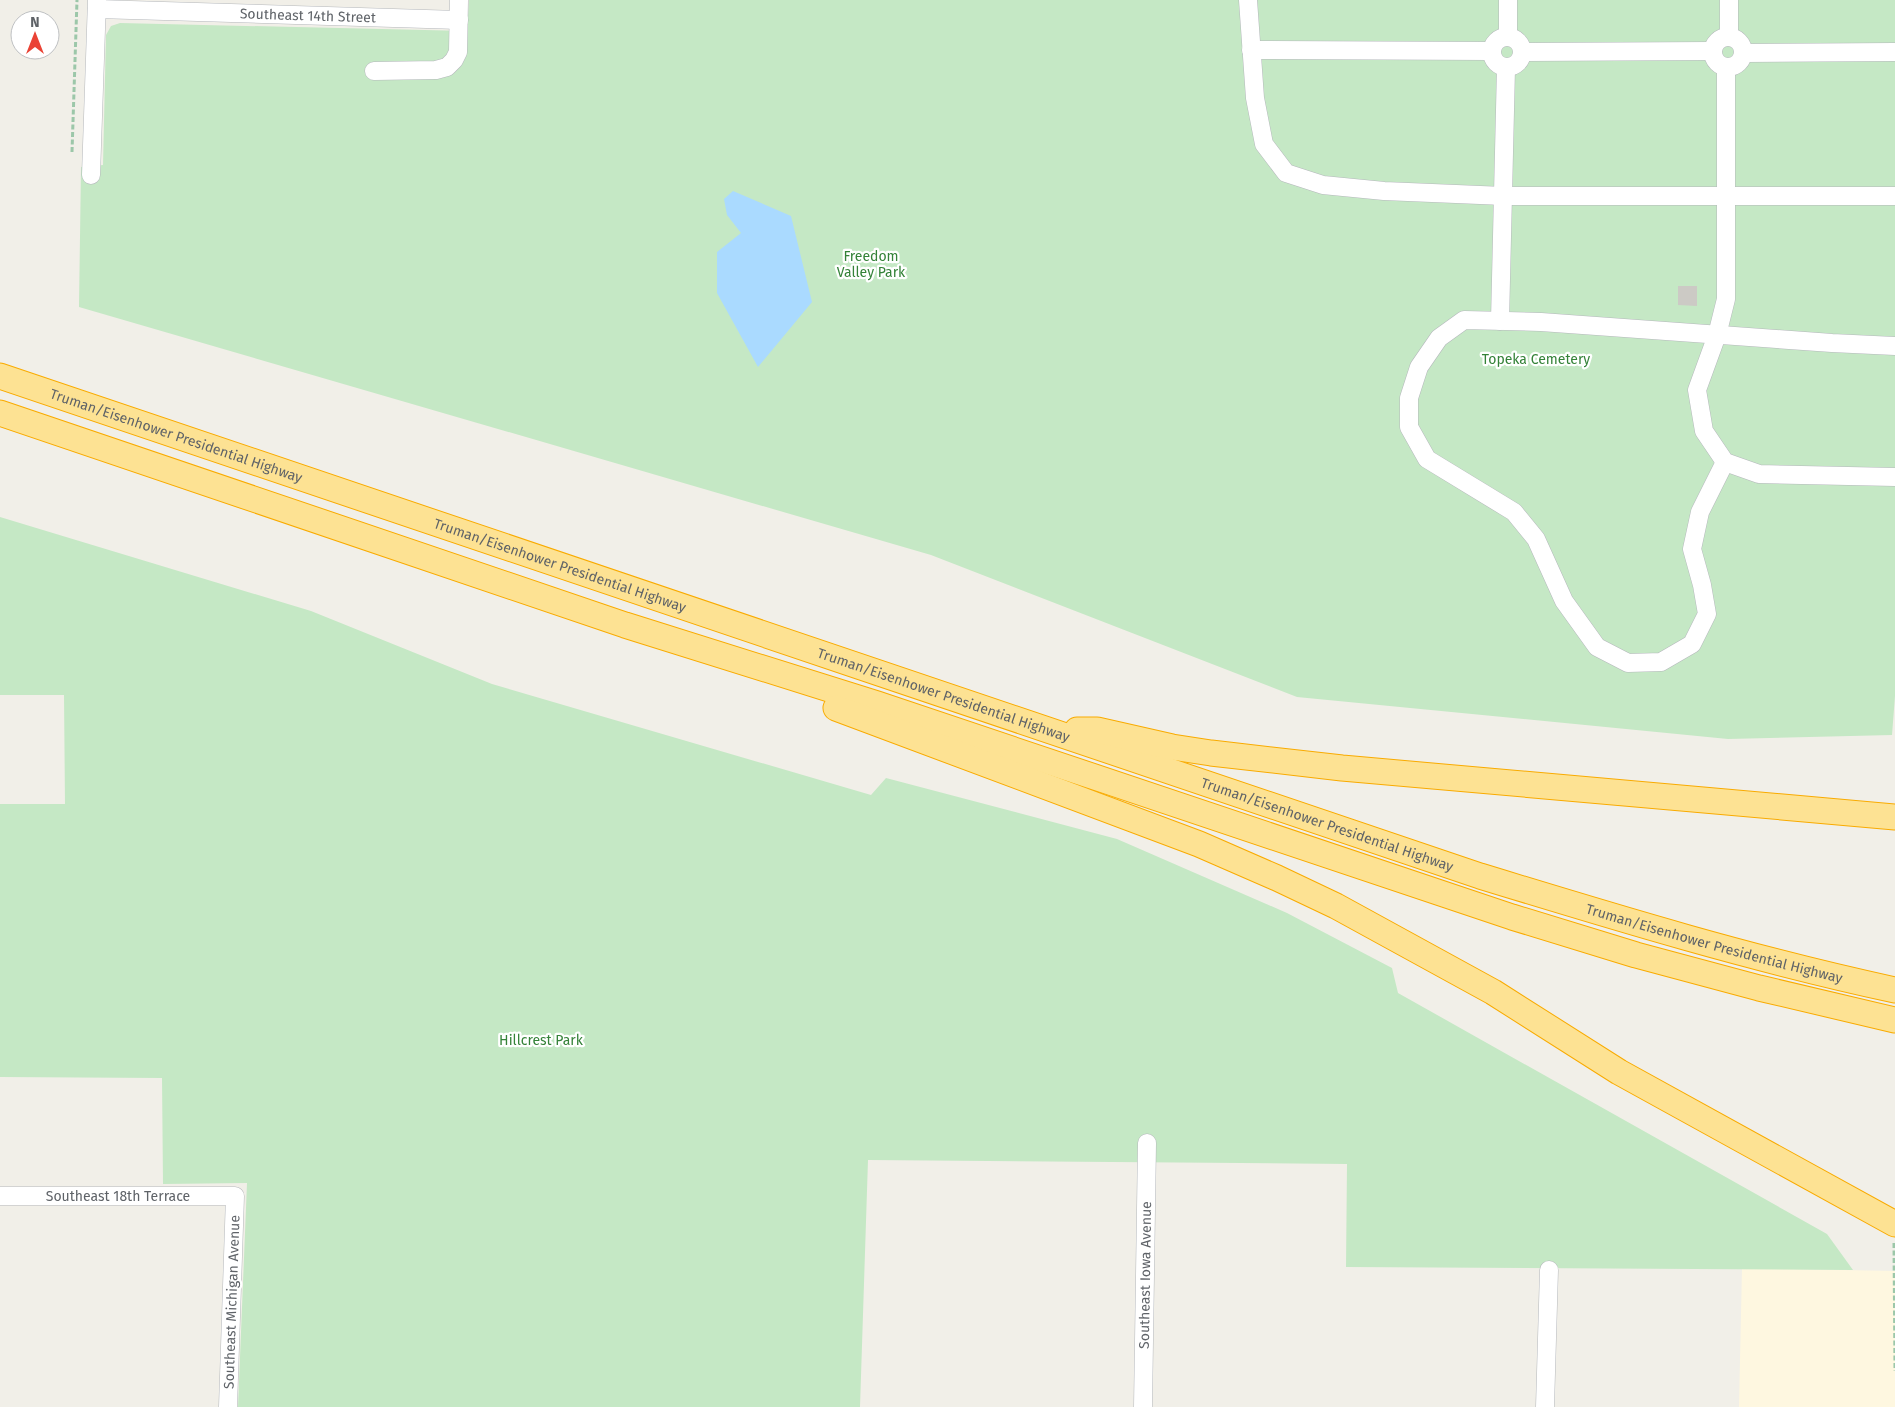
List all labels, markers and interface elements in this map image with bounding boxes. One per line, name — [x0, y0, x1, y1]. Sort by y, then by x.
street label: Southeast 14th Street — [240, 5, 377, 26]
north arrow — [10, 10, 60, 60]
text: N — [30, 14, 40, 31]
park label: Freedom Valley Park — [837, 248, 906, 281]
park label: Topeka Cemetery — [1482, 351, 1590, 368]
street label: Truman/Eisenhower Presidential Highway — [48, 385, 305, 486]
street label: Truman/Eisenhower Presidential Highway — [432, 515, 688, 616]
street label: Truman/Eisenhower Presidential Highway — [815, 644, 1072, 745]
street label: Truman/Eisenhower Presidential Highway — [1199, 774, 1456, 875]
street label: Truman/Eisenhower Presidential Highway — [1584, 900, 1844, 986]
park label: Hillcrest Park — [499, 1032, 584, 1049]
street label: Southeast 18th Terrace — [46, 1188, 190, 1205]
street label: Southeast Iowa Avenue — [1135, 1201, 1155, 1349]
street label: Southeast Michigan Avenue — [220, 1215, 244, 1389]

